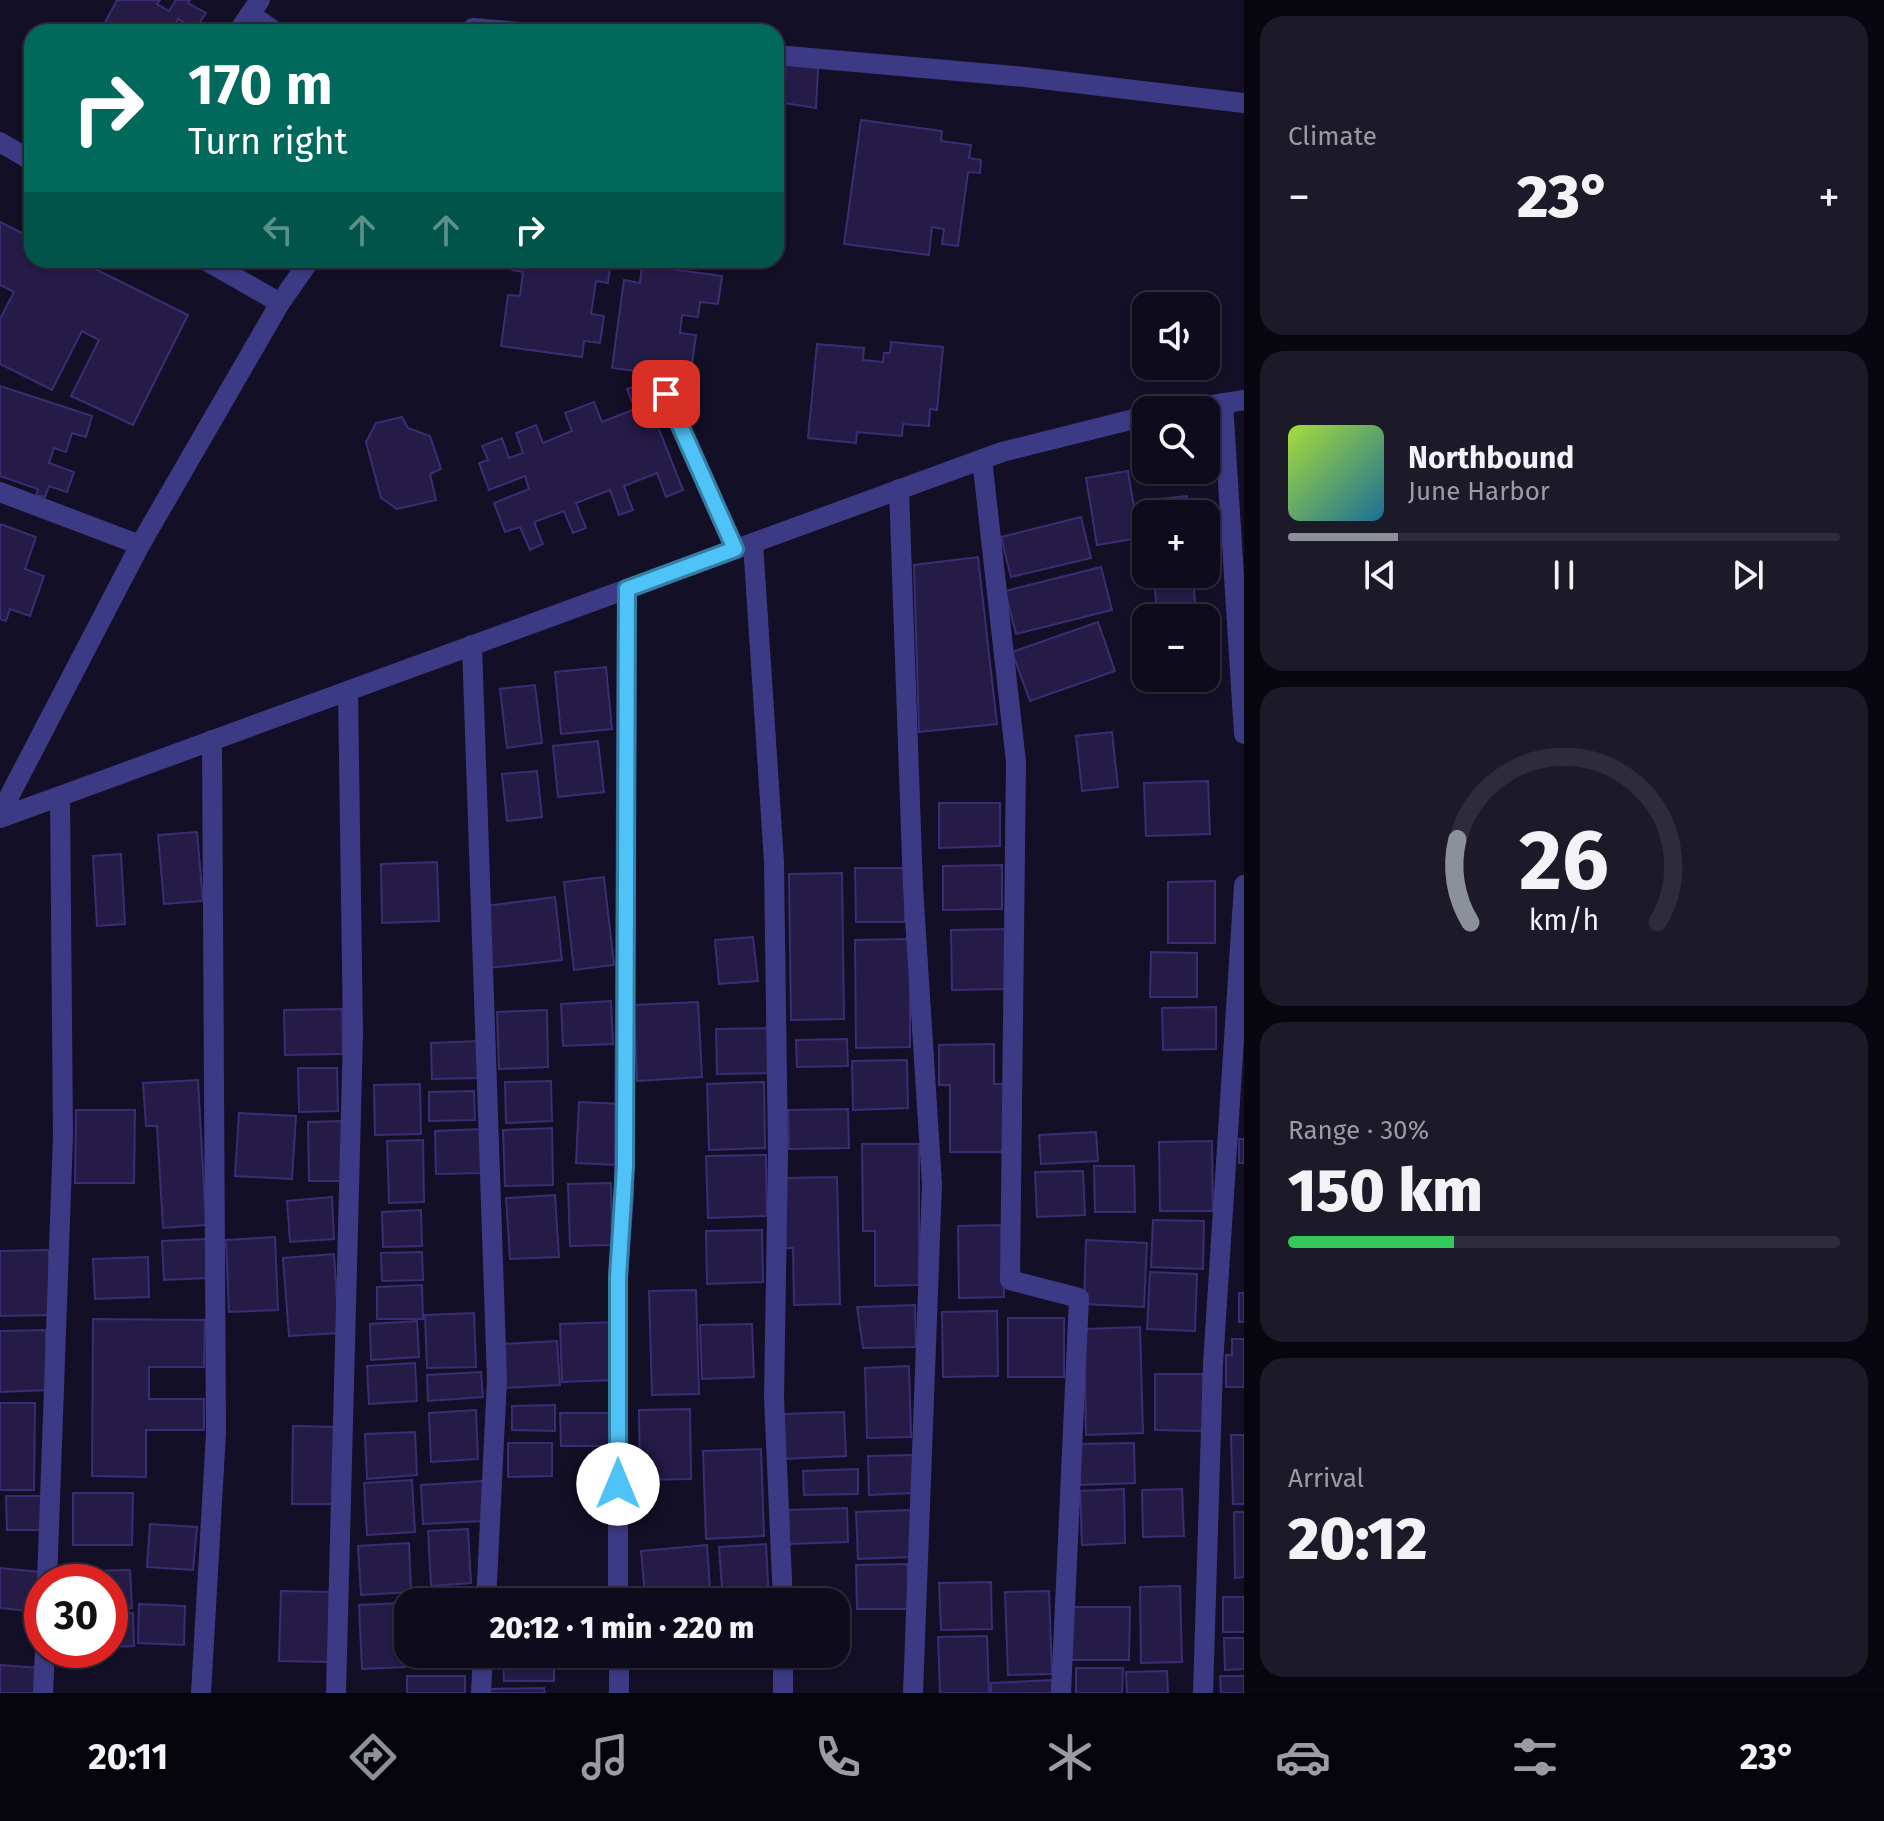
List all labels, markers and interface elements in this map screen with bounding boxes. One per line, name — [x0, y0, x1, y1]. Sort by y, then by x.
text: 170 m — [188, 52, 333, 119]
icon: right — [56, 56, 160, 160]
text: Turn right — [188, 120, 348, 164]
text: Climate — [1288, 121, 1377, 152]
text: 23° — [1517, 161, 1611, 233]
text: − — [1288, 171, 1310, 224]
text: + — [1818, 171, 1840, 224]
icon: left — [256, 208, 300, 252]
icon: ahead — [340, 208, 384, 252]
icon: ahead — [424, 208, 468, 252]
icon: right — [508, 208, 552, 252]
map controls — [1132, 292, 1220, 692]
button: sound — [1132, 292, 1220, 380]
pin — [632, 360, 700, 428]
icon: arrive — [644, 372, 688, 416]
button: search — [1132, 396, 1220, 484]
text: Northbound — [1408, 440, 1574, 476]
text: June Harbor — [1408, 476, 1550, 507]
button: + — [1132, 500, 1220, 588]
icon: previous — [1358, 553, 1402, 597]
icon: pause — [1542, 553, 1586, 597]
icon: next — [1726, 553, 1770, 597]
button: − — [1132, 604, 1220, 692]
text: 26 — [1519, 810, 1609, 910]
text: km/h — [1529, 903, 1599, 938]
text: Range · 30% — [1288, 1115, 1429, 1146]
text: 150 km — [1288, 1155, 1483, 1227]
position arrow — [576, 1442, 660, 1526]
text: Arrival — [1288, 1463, 1364, 1494]
text: 20:12 — [1288, 1503, 1427, 1575]
speed limit sign: 30 — [24, 1564, 128, 1668]
text: 20:12 · 1 min · 220 m — [490, 1610, 754, 1646]
icon: directions — [345, 1729, 401, 1785]
icon: music — [577, 1729, 633, 1785]
icon: phone — [810, 1729, 866, 1785]
icon: climate — [1042, 1729, 1098, 1785]
icon: car — [1275, 1729, 1331, 1785]
icon: filters — [1507, 1729, 1563, 1785]
text: 20:11 — [88, 1735, 168, 1779]
text: 23° — [1740, 1735, 1796, 1779]

